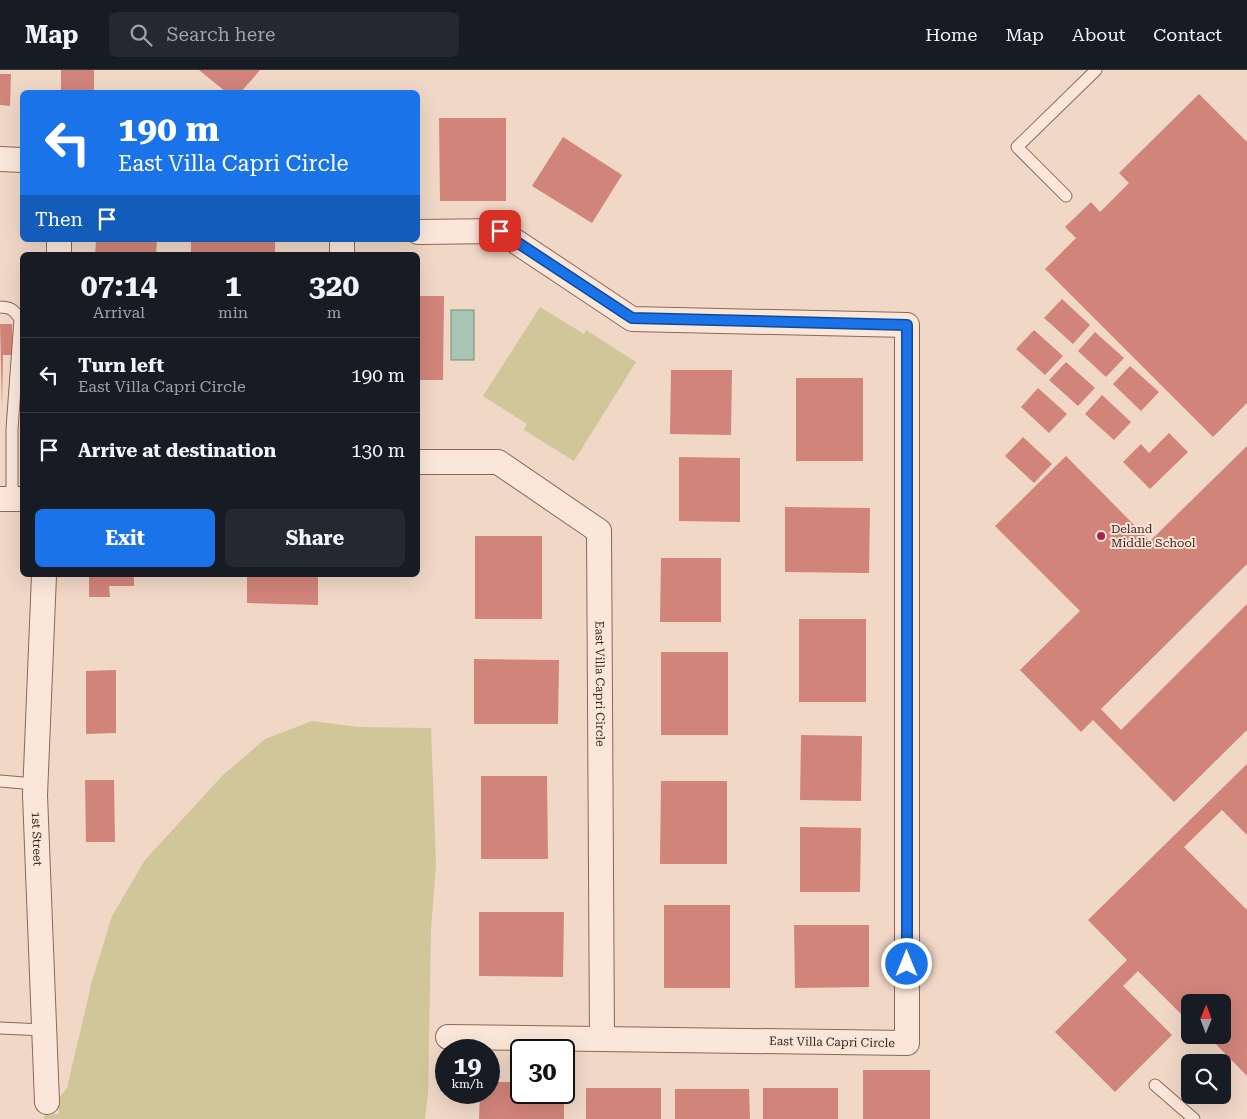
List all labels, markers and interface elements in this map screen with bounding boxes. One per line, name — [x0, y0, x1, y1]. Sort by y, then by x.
search box — [109, 12, 459, 57]
text: Map — [25, 21, 79, 49]
icon: search — [127, 21, 155, 49]
text: Search here — [167, 23, 275, 46]
text: Home — [925, 24, 977, 45]
text: Map — [1005, 24, 1044, 45]
text: About — [1072, 24, 1125, 45]
text: Contact — [1153, 24, 1222, 45]
text: 190 m — [118, 109, 219, 150]
icon: left — [35, 110, 100, 175]
text: East Villa Capri Circle — [118, 151, 349, 176]
icon: arrive — [93, 205, 121, 233]
text: Then — [35, 208, 83, 231]
pin — [479, 210, 521, 252]
icon: arrive — [486, 217, 514, 245]
text: 07:14 — [81, 268, 157, 303]
text: 1 — [225, 268, 241, 303]
text: 320 — [309, 268, 359, 303]
text: Arrival — [93, 303, 145, 322]
text: min — [218, 303, 248, 322]
text: m — [327, 303, 341, 322]
text: Turn left — [78, 354, 164, 377]
icon: left — [35, 361, 63, 389]
text: 190 m — [351, 364, 405, 387]
text: East Villa Capri Circle — [78, 377, 246, 396]
icon: arrive — [35, 436, 63, 464]
text: Arrive at destination — [78, 439, 276, 462]
text: 130 m — [351, 439, 405, 462]
button: Exit — [35, 509, 215, 567]
button: Share — [225, 509, 405, 567]
place label: Deland Middle School — [1111, 522, 1196, 550]
marker: Deland Middle School — [1095, 530, 1107, 542]
street label: East Villa Capri Circle — [593, 621, 607, 747]
street label: 1st Street — [29, 811, 45, 867]
position arrow — [880, 937, 932, 989]
north arrow — [1181, 994, 1231, 1044]
map controls — [1181, 994, 1231, 1104]
street label: East Villa Capri Circle — [769, 1034, 895, 1050]
speed limit sign: 30 — [510, 1039, 575, 1104]
text: 19 — [453, 1051, 482, 1080]
button: search — [1181, 1054, 1231, 1104]
text: km/h — [451, 1077, 484, 1091]

